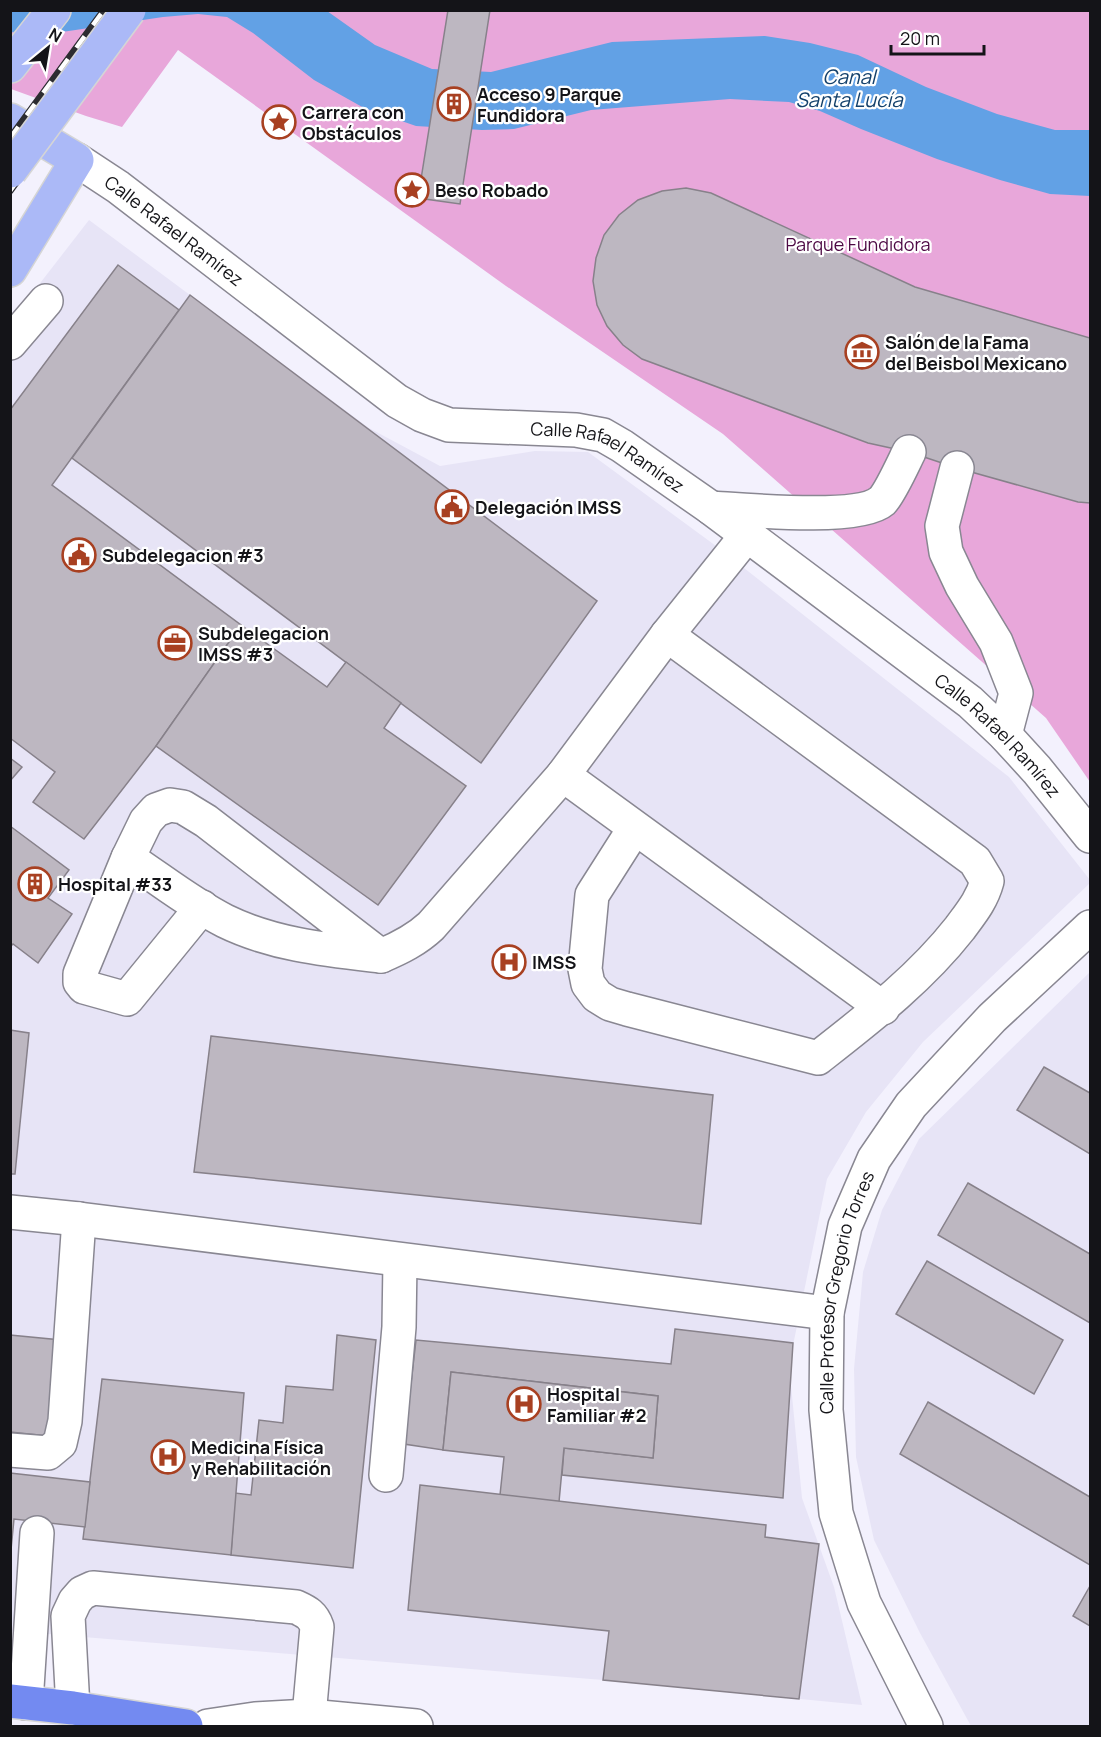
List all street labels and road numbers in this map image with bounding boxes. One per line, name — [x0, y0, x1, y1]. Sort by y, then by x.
street label: Calle Rafael Ramírez — [100, 170, 248, 291]
street label: Calle Rafael Ramírez — [530, 416, 689, 498]
street label: Calle Rafael Ramírez — [930, 668, 1066, 802]
street label: Calle Profesor Gregorio Torres — [814, 1167, 879, 1414]

